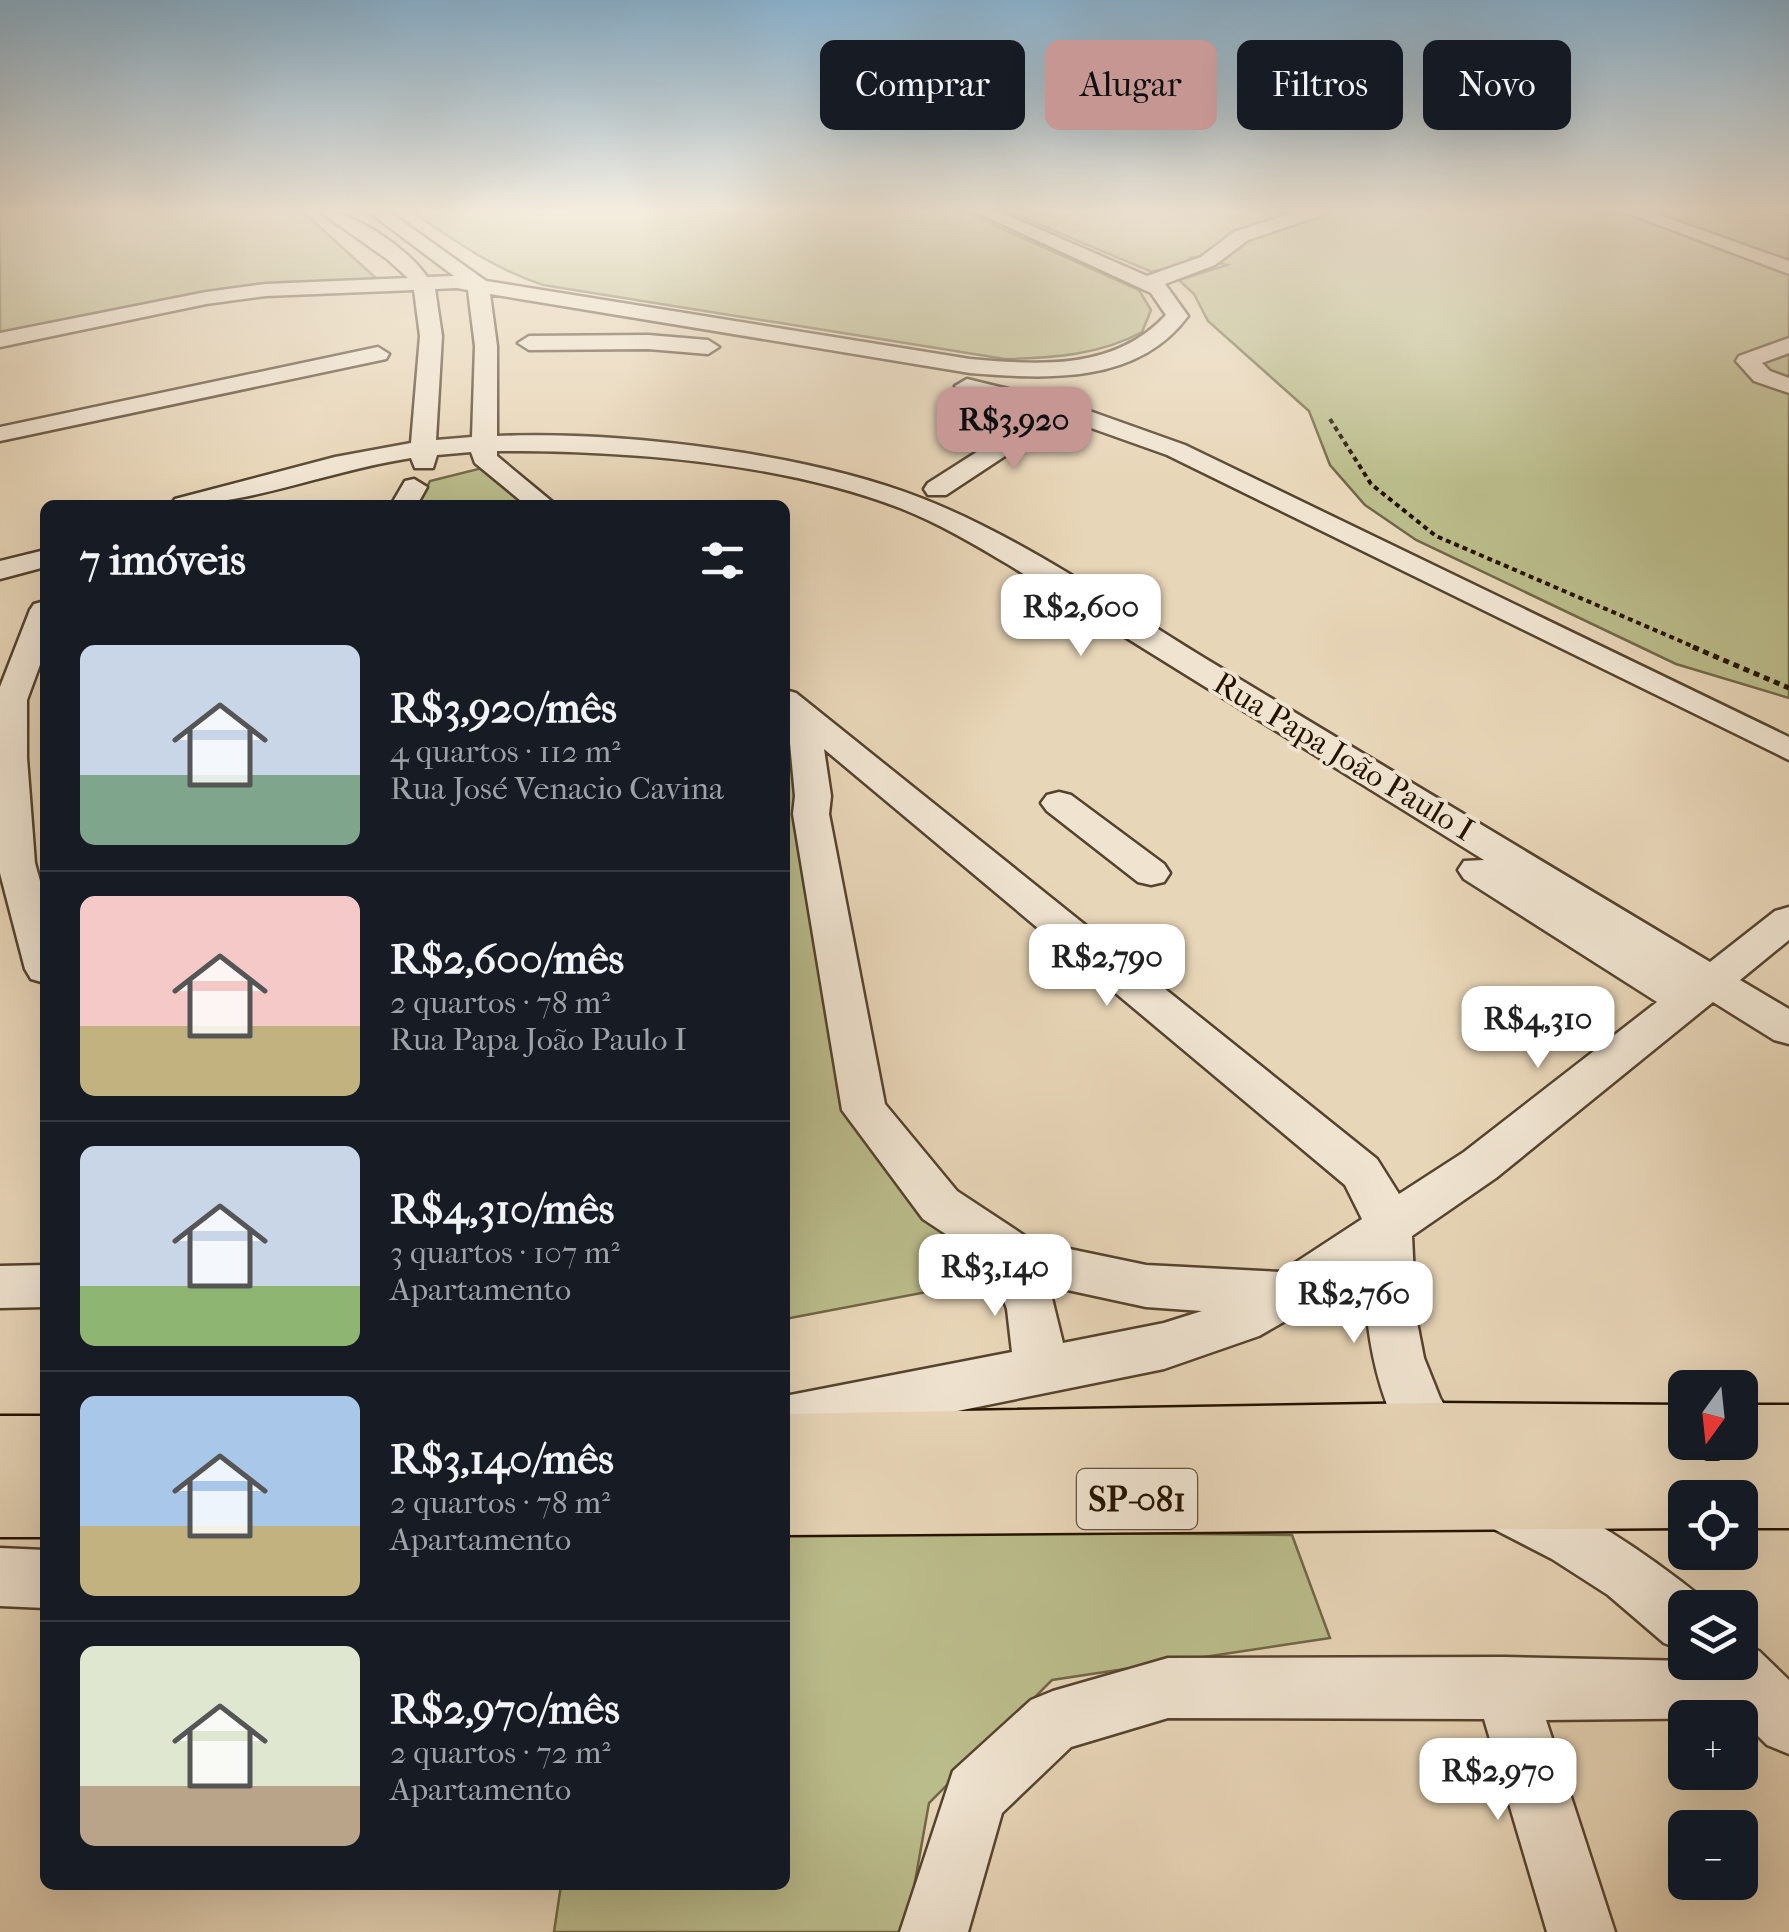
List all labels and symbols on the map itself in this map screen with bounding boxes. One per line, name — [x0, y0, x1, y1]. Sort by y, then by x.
pin: R$3,920 — [922, 387, 1106, 472]
pin: R$2,600 — [989, 574, 1173, 659]
street label: Rua Papa João Paulo I — [1207, 664, 1480, 849]
pin: R$2,790 — [1015, 924, 1199, 1009]
pin: R$4,310 — [1446, 986, 1630, 1071]
pin: R$3,140 — [903, 1234, 1087, 1319]
pin: R$2,760 — [1262, 1261, 1446, 1346]
north arrow — [1668, 1370, 1758, 1460]
road number: SP-081 — [1077, 1469, 1197, 1529]
pin: R$2,970 — [1406, 1738, 1590, 1823]

